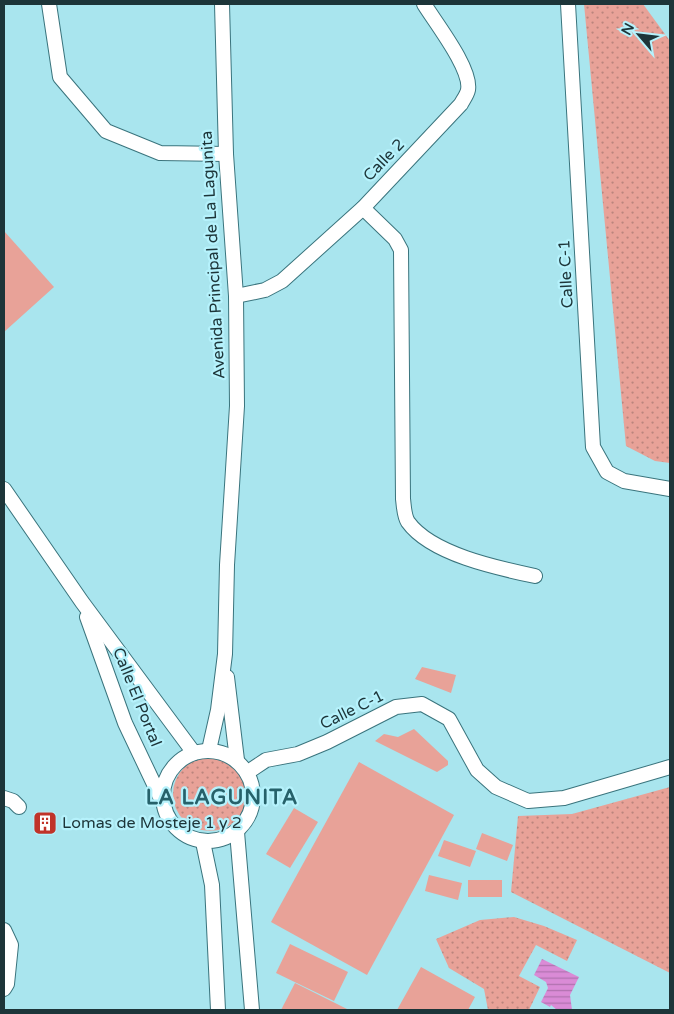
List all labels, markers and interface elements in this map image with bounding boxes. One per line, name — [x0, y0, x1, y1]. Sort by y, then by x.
north arrow — [614, 10, 664, 60]
text: N — [618, 20, 638, 38]
street label: Avenida Principal de La Lagunita — [197, 130, 229, 380]
street label: Calle 2 — [359, 135, 409, 185]
street label: Calle C-1 — [554, 239, 578, 309]
street label: Calle El Portal — [108, 645, 166, 749]
street label: Calle C-1 — [317, 686, 387, 734]
district label: LA LAGUNITA — [146, 785, 298, 810]
building icon: Lomas de Mosteje 1 y 2 — [32, 810, 58, 836]
place label: Lomas de Mosteje 1 y 2 — [62, 813, 242, 833]

